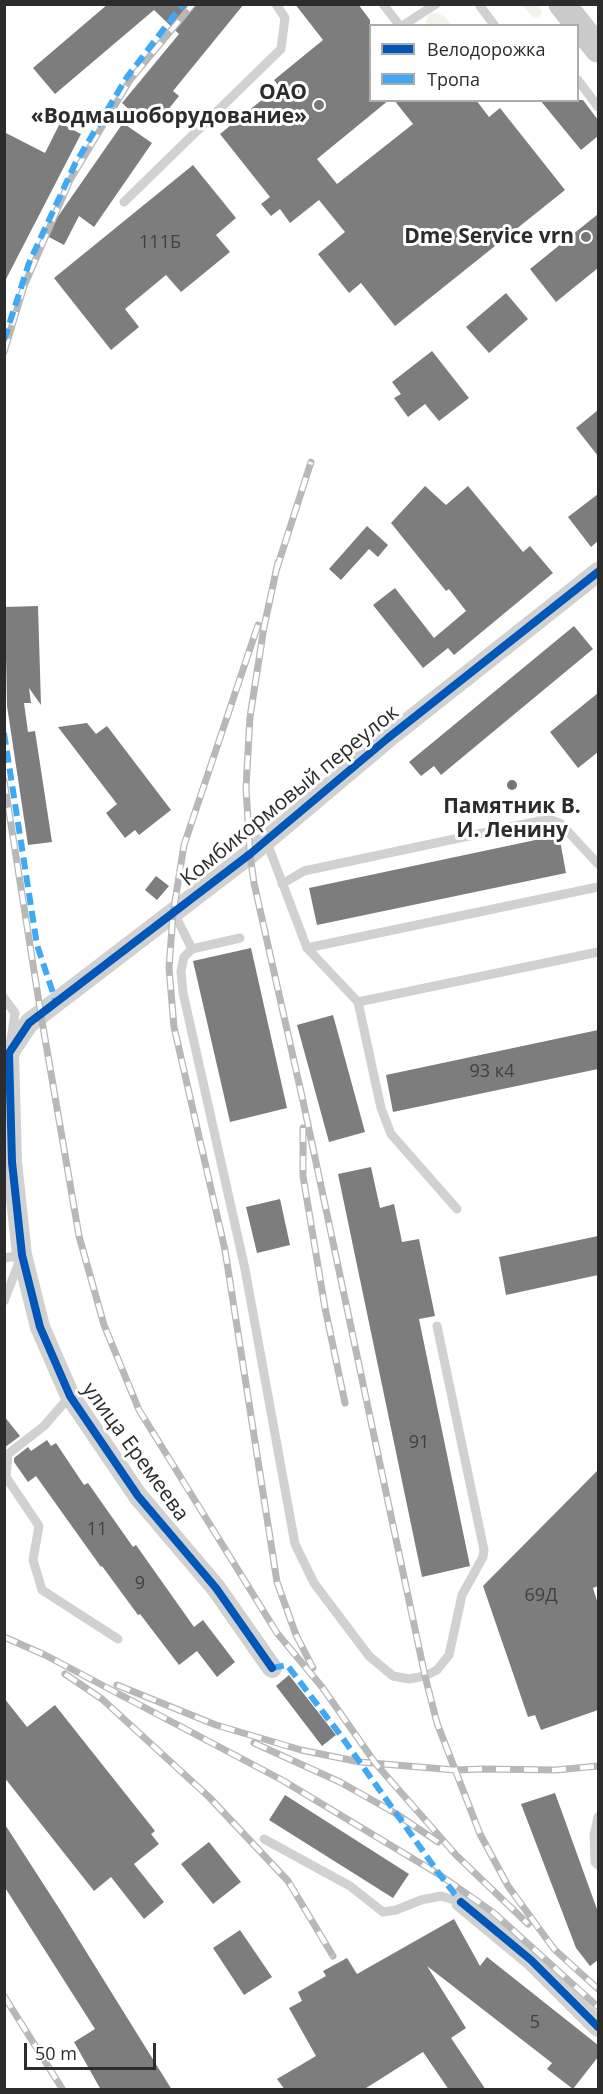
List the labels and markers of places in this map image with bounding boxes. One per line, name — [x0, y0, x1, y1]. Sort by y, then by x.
place label: ОАО «Водмашоборудование» — [31, 80, 307, 130]
marker: ОАО «Водмашоборудование» — [312, 98, 326, 112]
place label: Dme Service vrn — [404, 224, 574, 250]
marker: Dme Service vrn — [579, 230, 593, 244]
marker: Памятник В. И. Ленину — [505, 778, 519, 792]
place label: Памятник В. И. Ленину — [443, 794, 581, 844]

